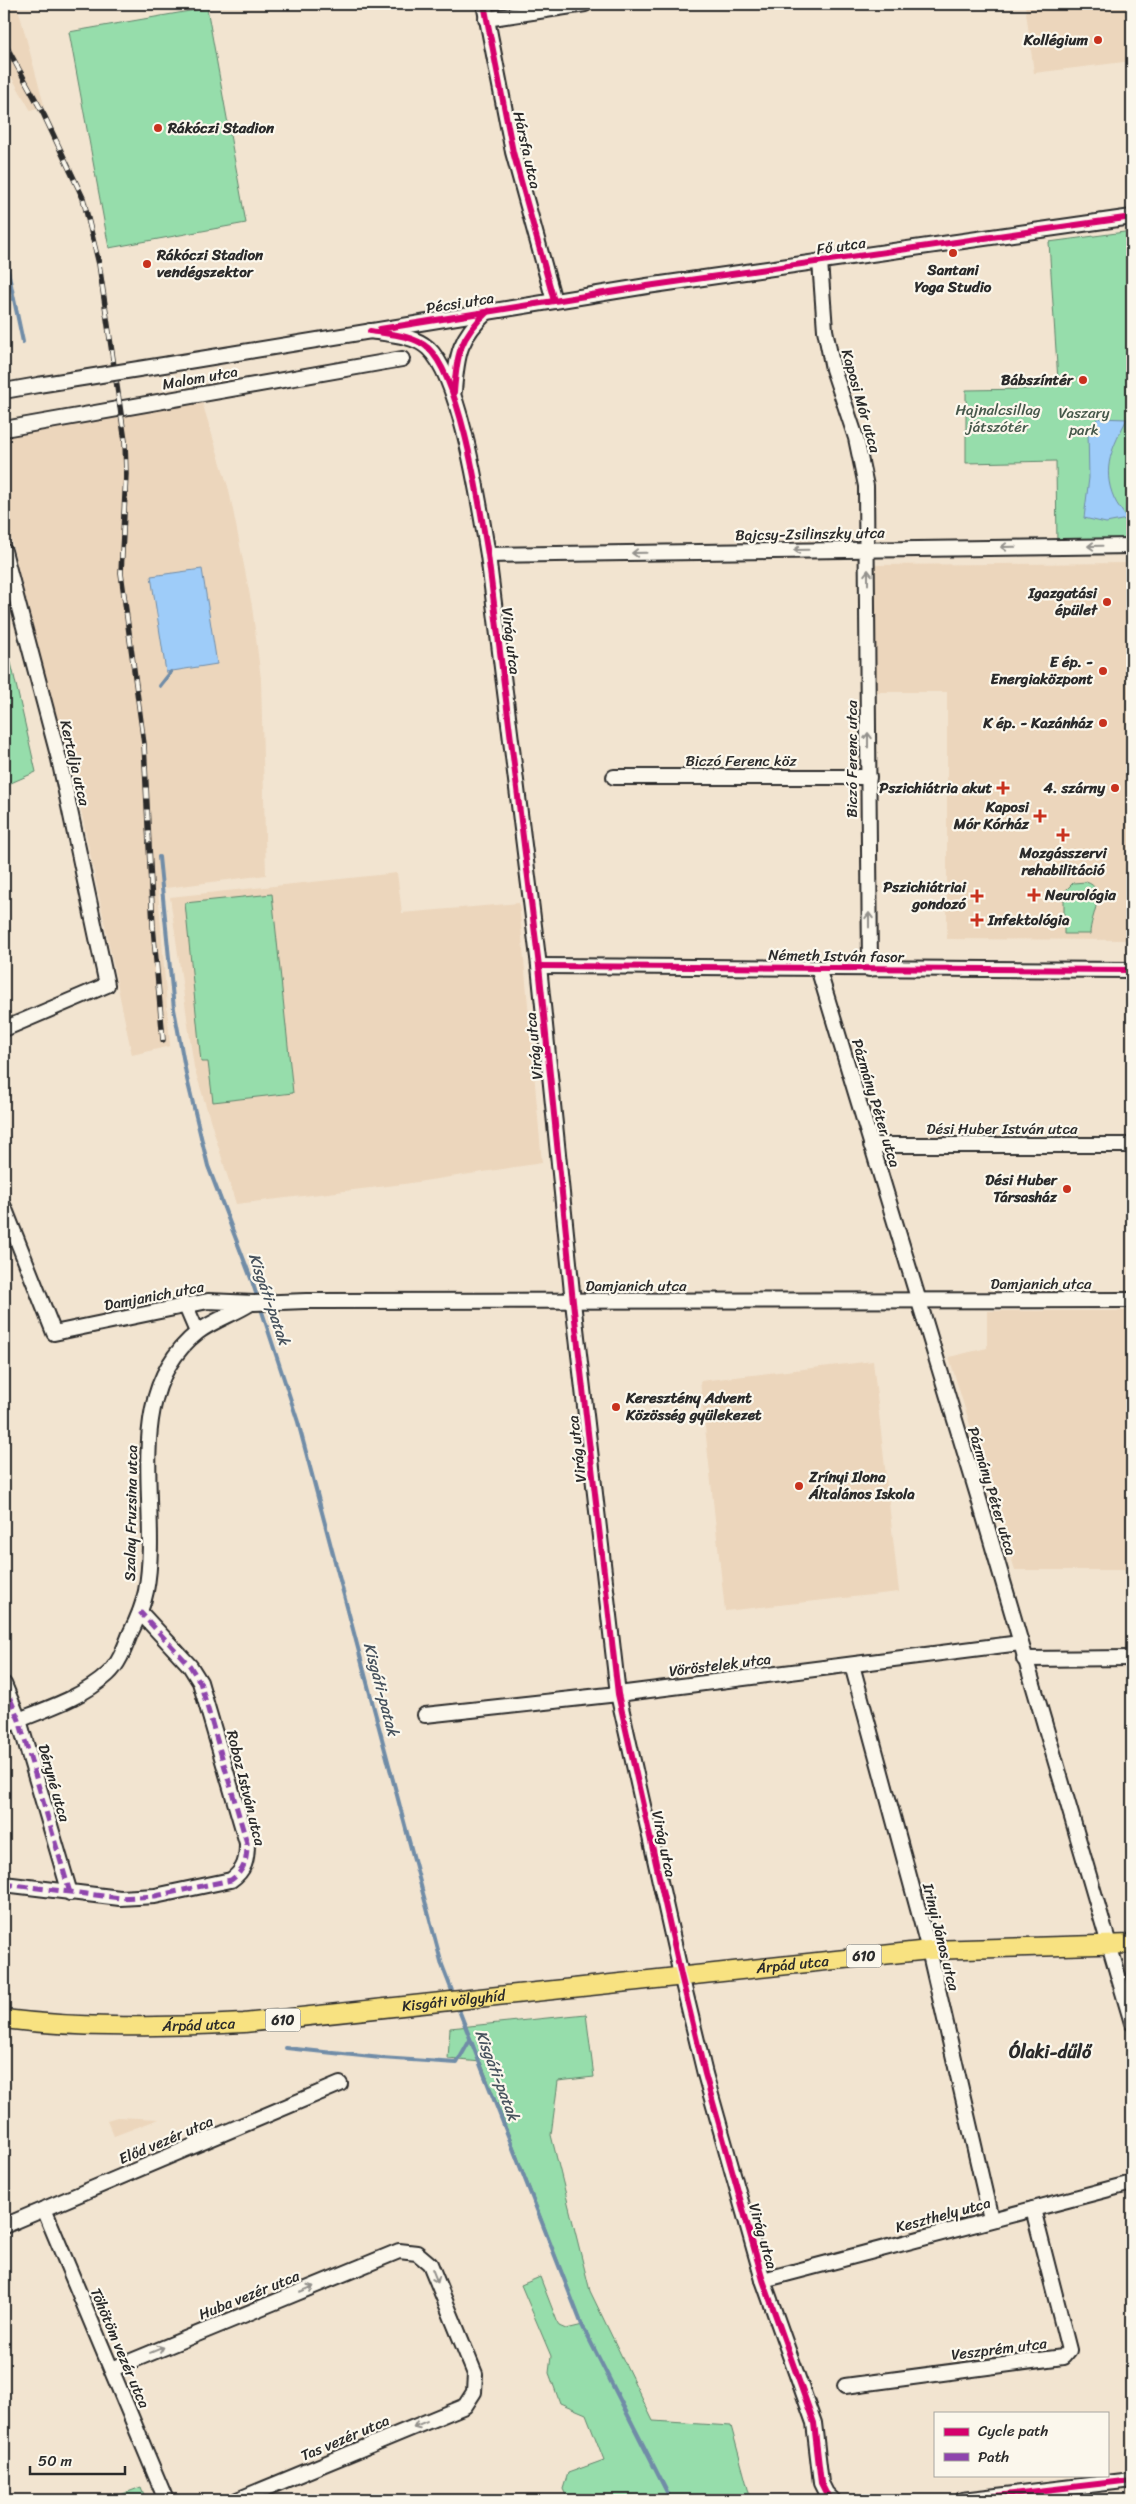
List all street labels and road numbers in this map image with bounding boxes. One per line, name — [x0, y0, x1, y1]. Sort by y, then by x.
street label: Hársfa utca — [505, 109, 549, 192]
street label: Fő utca — [815, 230, 868, 262]
street label: Pécsi utca — [424, 285, 496, 321]
street label: Kaposi Mór utca — [834, 346, 888, 456]
street label: Malom utca — [160, 359, 240, 397]
street label: Bajcsy-Zsilinszky utca — [735, 520, 885, 548]
street label: Virág utca — [494, 606, 528, 676]
street label: Biczó Ferenc utca — [839, 700, 865, 818]
street label: Kertalja utca — [53, 718, 98, 809]
street label: Biczó Ferenc köz — [685, 748, 797, 774]
street label: Németh István fasor — [768, 942, 905, 970]
street label: Virág utca — [518, 1011, 550, 1081]
street label: Pázmány Péter utca — [844, 1035, 908, 1171]
street label: Dési Huber István utca — [926, 1116, 1078, 1142]
street label: Damjanich utca — [990, 1271, 1092, 1297]
street label: Damjanich utca — [585, 1273, 687, 1299]
street label: Damjanich utca — [102, 1274, 207, 1318]
street label: Virág utca — [560, 1414, 594, 1484]
street label: Pázmány Péter utca — [960, 1423, 1024, 1559]
street label: Szalay Fruzsina utca — [117, 1444, 145, 1581]
street label: Vöröstelek utca — [667, 1646, 773, 1684]
street label: Roboz István utca — [219, 1727, 273, 1849]
street label: Déryné utca — [30, 1741, 78, 1825]
street label: Virág utca — [644, 1808, 684, 1880]
street label: Irinyi János utca — [915, 1880, 967, 1994]
road number: 610 — [846, 1944, 882, 1968]
street label: Árpád utca — [754, 1948, 831, 1981]
street label: Kisgáti völgyhíd — [401, 1982, 507, 2019]
road number: 610 — [266, 2008, 300, 2032]
street label: Árpád utca — [161, 2010, 236, 2039]
street label: Előd vezér utca — [115, 2108, 218, 2172]
street label: Keszthely utca — [892, 2190, 994, 2240]
street label: Virág utca — [741, 2200, 785, 2272]
street label: Huba vezér utca — [195, 2263, 304, 2327]
street label: Töhötöm vezér utca — [83, 2284, 157, 2413]
street label: Veszprém utca — [950, 2330, 1049, 2368]
street label: Tas vezér utca — [296, 2407, 394, 2468]

